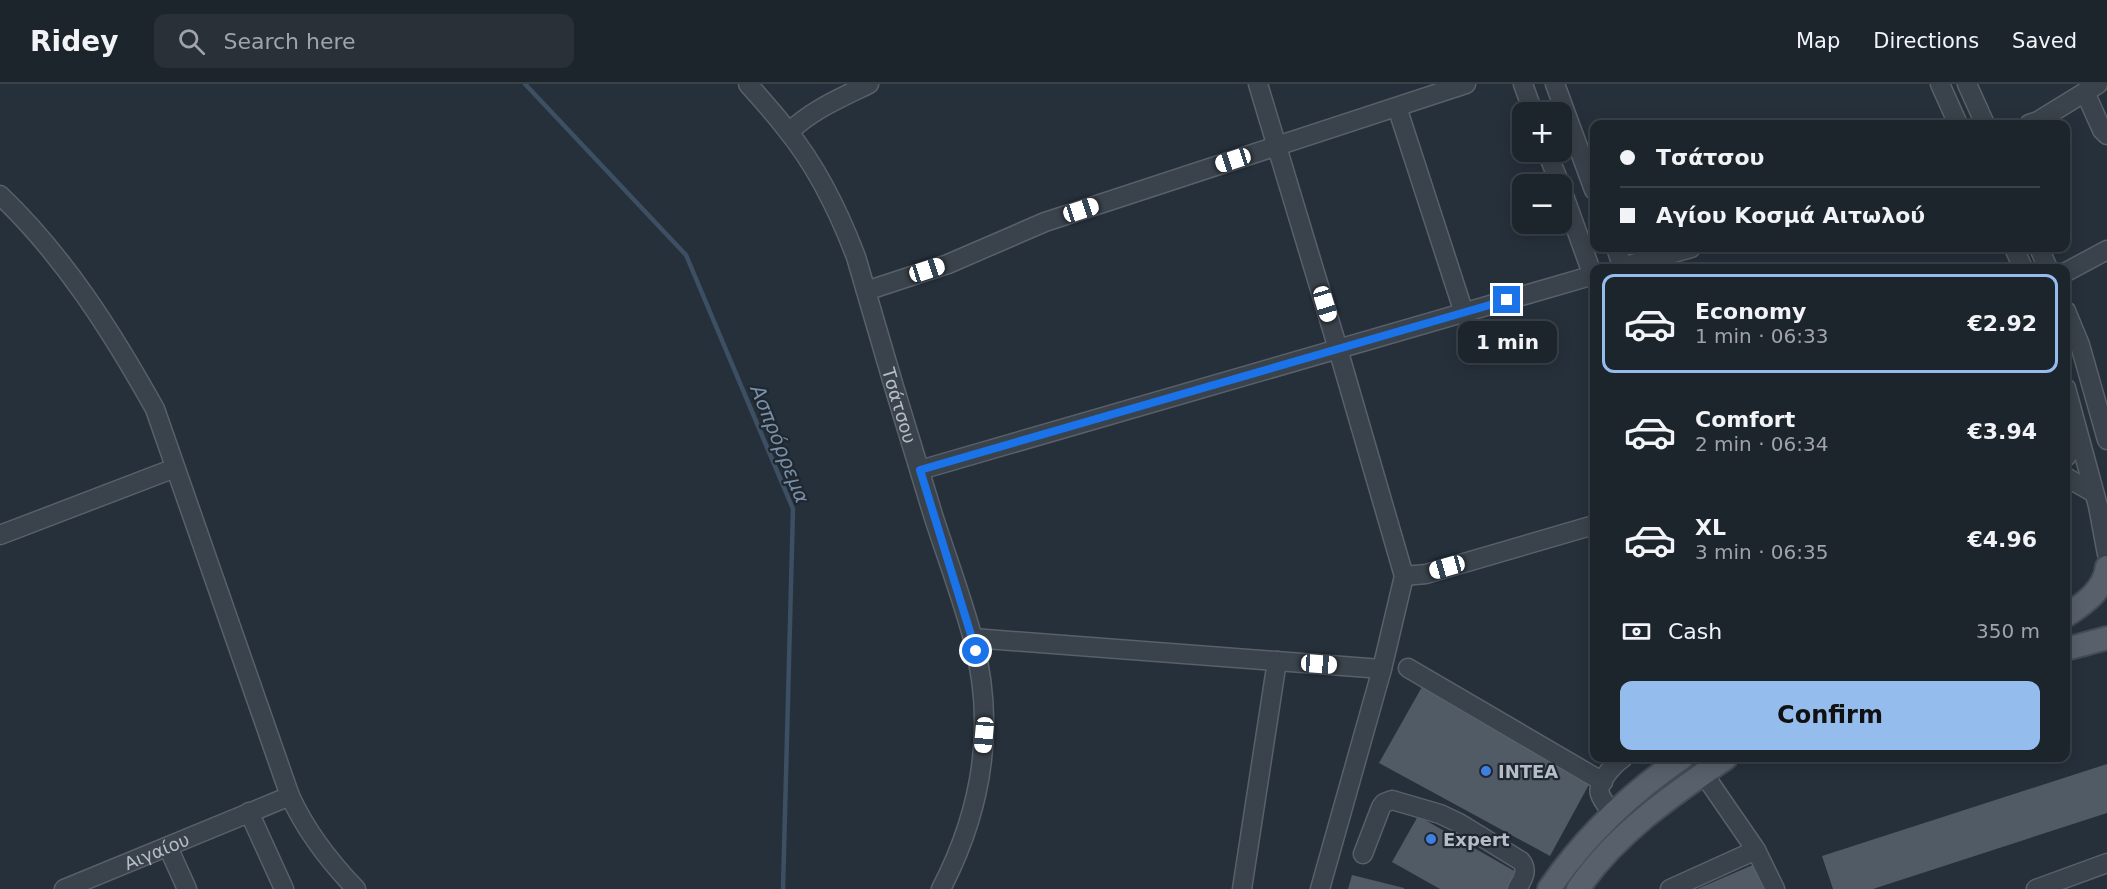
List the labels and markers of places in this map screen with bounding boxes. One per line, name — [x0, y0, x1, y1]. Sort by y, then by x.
place label: INTEA — [1498, 761, 1558, 782]
marker: INTEA — [1479, 764, 1493, 778]
place label: Expert — [1443, 829, 1510, 850]
marker: Expert — [1424, 832, 1438, 846]

